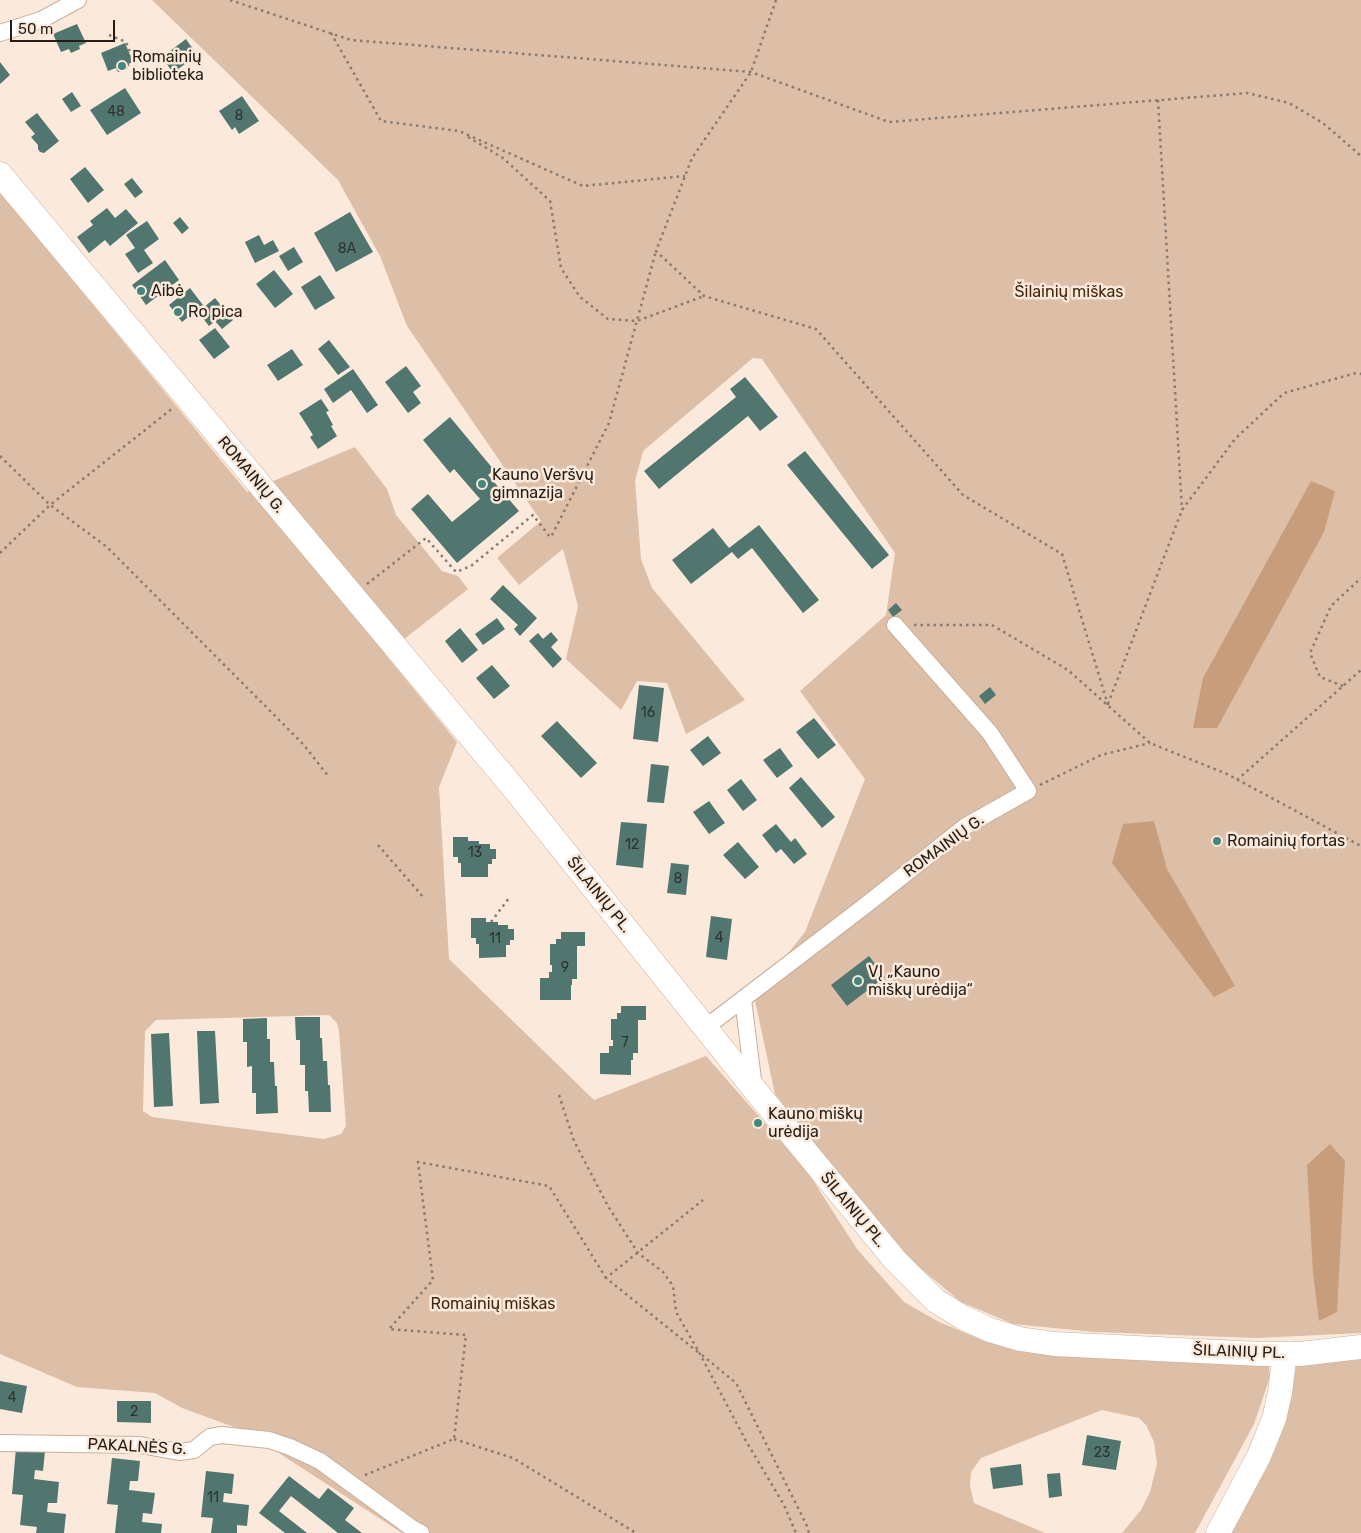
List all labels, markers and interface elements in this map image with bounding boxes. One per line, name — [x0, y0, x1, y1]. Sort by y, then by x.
scale bar — [12, 10, 118, 42]
text: 50 m — [18, 20, 53, 38]
place label: Romainių biblioteka — [132, 47, 204, 85]
marker: Romainių biblioteka — [116, 60, 128, 72]
house number: 48 — [107, 104, 125, 120]
house number: 8 — [235, 108, 243, 124]
house number: 8A — [338, 241, 356, 257]
place label: Aibė — [151, 281, 184, 301]
park label: Šilainių miškas — [1015, 282, 1123, 302]
marker: Aibė — [135, 285, 147, 297]
place label: Ro pica — [188, 302, 243, 322]
marker: Ro pica — [172, 306, 184, 318]
street label: ROMAINIŲ G. — [213, 433, 289, 517]
place label: Kauno Veršvų gimnazija — [492, 465, 594, 503]
marker: Kauno Veršvų gimnazija — [476, 478, 488, 490]
house number: 16 — [641, 705, 655, 721]
street label: ROMAINIŲ G. — [900, 810, 988, 882]
place label: Romainių fortas — [1227, 831, 1345, 851]
marker: Romainių fortas — [1211, 835, 1223, 847]
house number: 12 — [625, 837, 639, 853]
house number: 13 — [468, 845, 482, 861]
street label: ŠILAINIŲ PL. — [562, 853, 636, 937]
house number: 8 — [674, 871, 682, 887]
house number: 4 — [715, 930, 723, 946]
house number: 11 — [489, 931, 501, 947]
house number: 9 — [561, 960, 569, 976]
place label: VĮ „Kauno miškų urėdija“ — [868, 962, 973, 1000]
marker: VĮ „Kauno miškų urėdija“ — [852, 975, 864, 987]
house number: 7 — [621, 1035, 629, 1051]
place label: Kauno miškų urėdija — [768, 1104, 863, 1142]
marker: Kauno miškų urėdija — [752, 1117, 764, 1129]
street label: ŠILAINIŲ PL. — [816, 1168, 890, 1252]
park label: Romainių miškas — [431, 1294, 555, 1314]
street label: ŠILAINIŲ PL. — [1193, 1341, 1285, 1363]
house number: 4 — [8, 1390, 16, 1406]
house number: 2 — [130, 1404, 138, 1420]
street label: PAKALNĖS G. — [87, 1435, 187, 1459]
house number: 23 — [1094, 1445, 1110, 1461]
house number: 11 — [207, 1490, 219, 1506]

